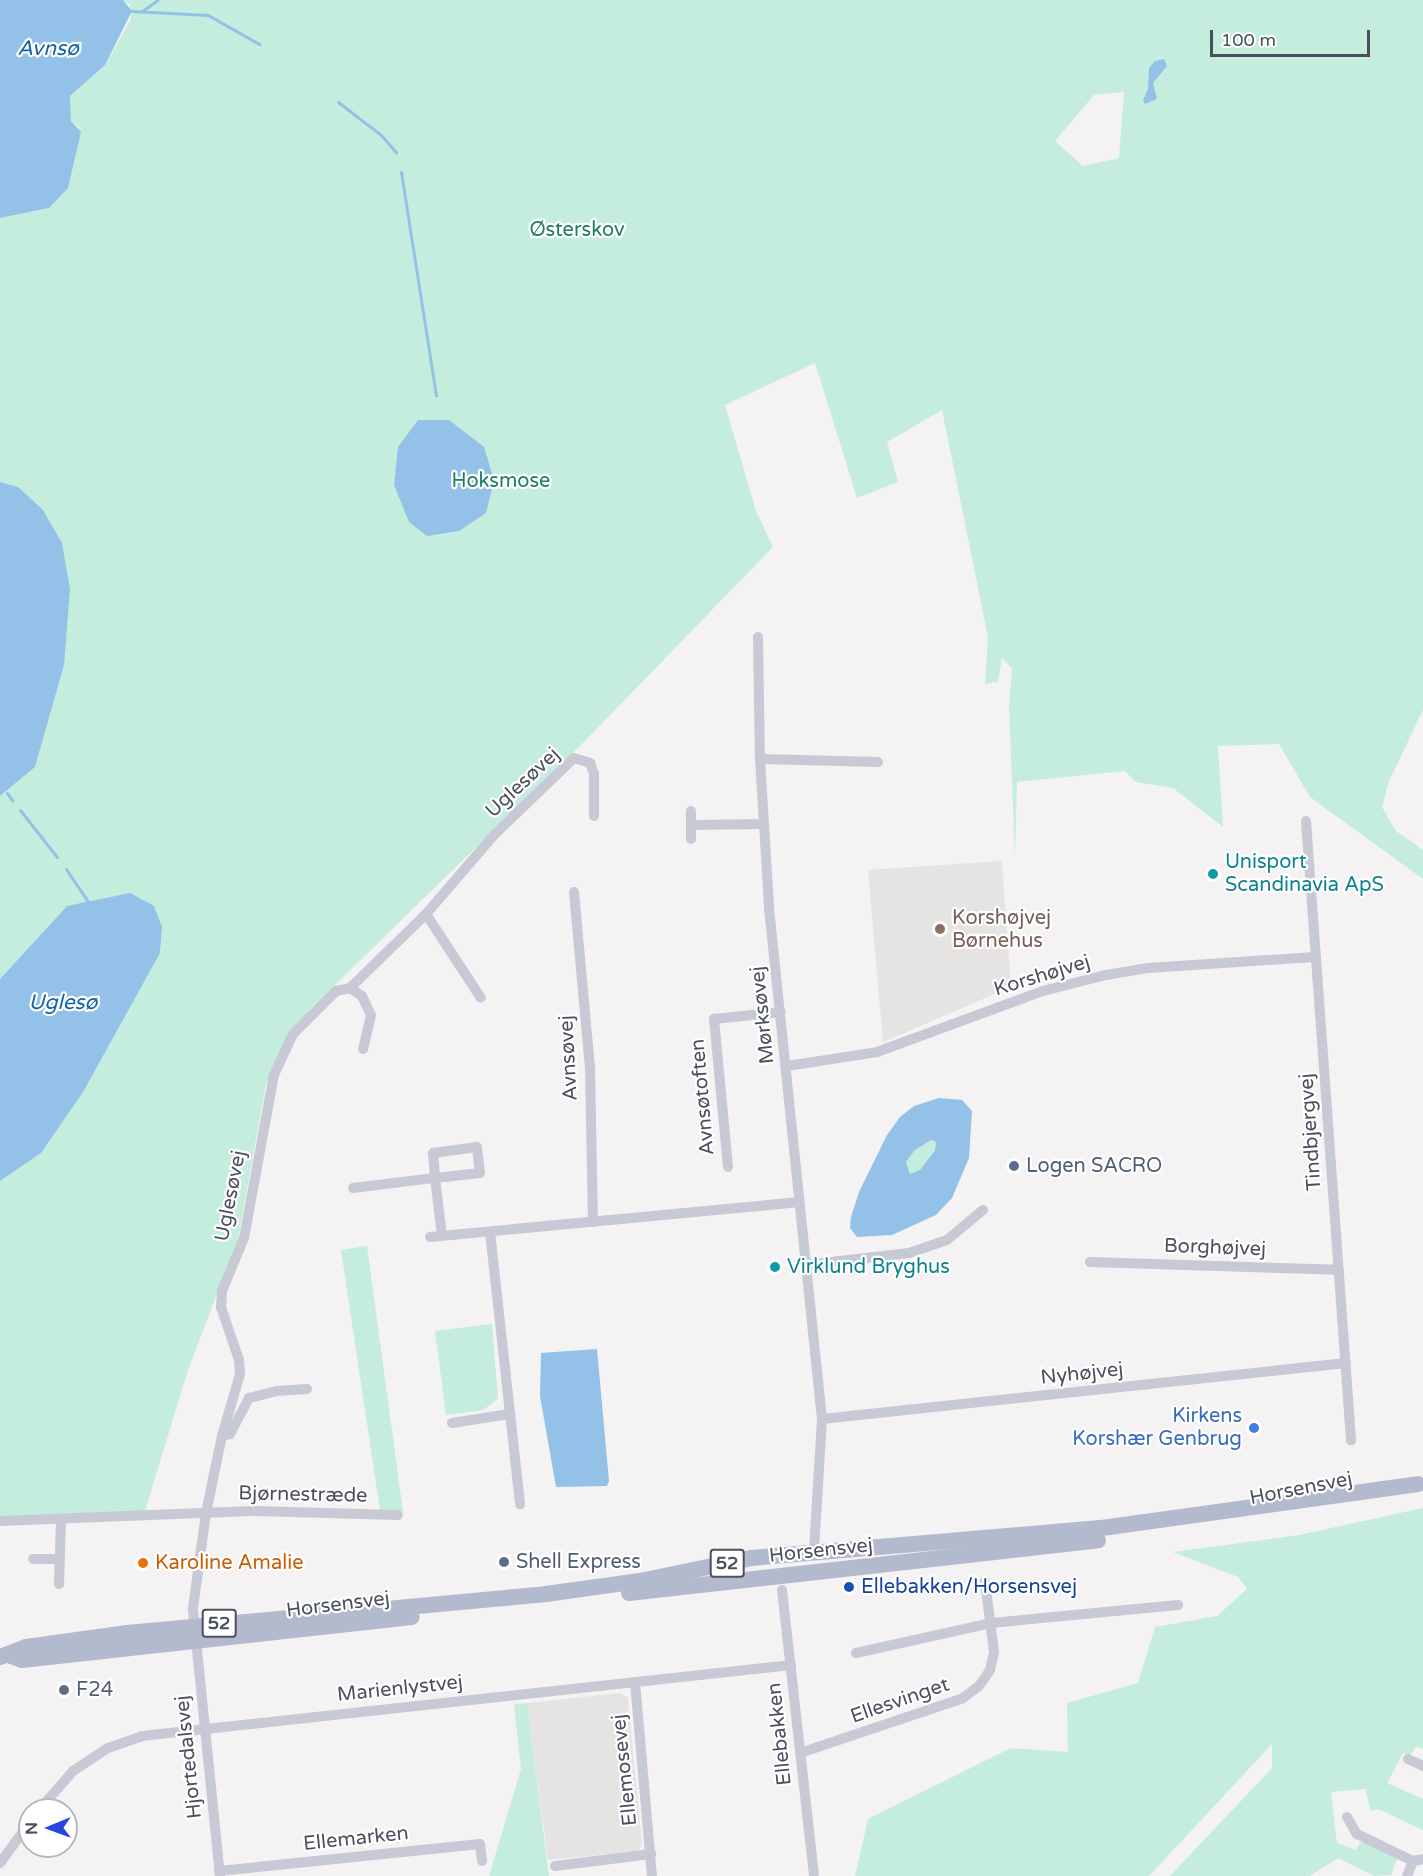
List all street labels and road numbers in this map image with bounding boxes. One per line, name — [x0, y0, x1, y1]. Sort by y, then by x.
street label: Uglesøvej — [481, 743, 565, 823]
street label: Korshøjvej — [991, 950, 1093, 1002]
street label: Mørksøvej — [746, 965, 780, 1065]
street label: Avnsøvej — [555, 1015, 583, 1101]
street label: Avnsøtoften — [686, 1038, 720, 1156]
street label: Tindbjergvej — [1295, 1072, 1327, 1192]
street label: Uglesøvej — [210, 1148, 252, 1244]
street label: Borghøjvej — [1164, 1234, 1266, 1262]
street label: Nyhøjvej — [1040, 1358, 1124, 1390]
street label: Horsensvej — [1248, 1467, 1354, 1511]
street label: Bjørnestræde — [238, 1482, 368, 1508]
street label: Horsensvej — [768, 1534, 874, 1568]
road number: 52 — [709, 1548, 745, 1578]
street label: Horsensvej — [285, 1587, 391, 1623]
road number: 52 — [201, 1608, 237, 1638]
street label: Marienlystvej — [336, 1670, 464, 1708]
street label: Ellesvinget — [847, 1673, 953, 1729]
street label: Ellebakken — [763, 1682, 797, 1786]
street label: Hjortedalsvej — [171, 1694, 207, 1820]
street label: Ellemosevej — [607, 1713, 643, 1827]
street label: Ellemarken — [302, 1822, 410, 1856]

